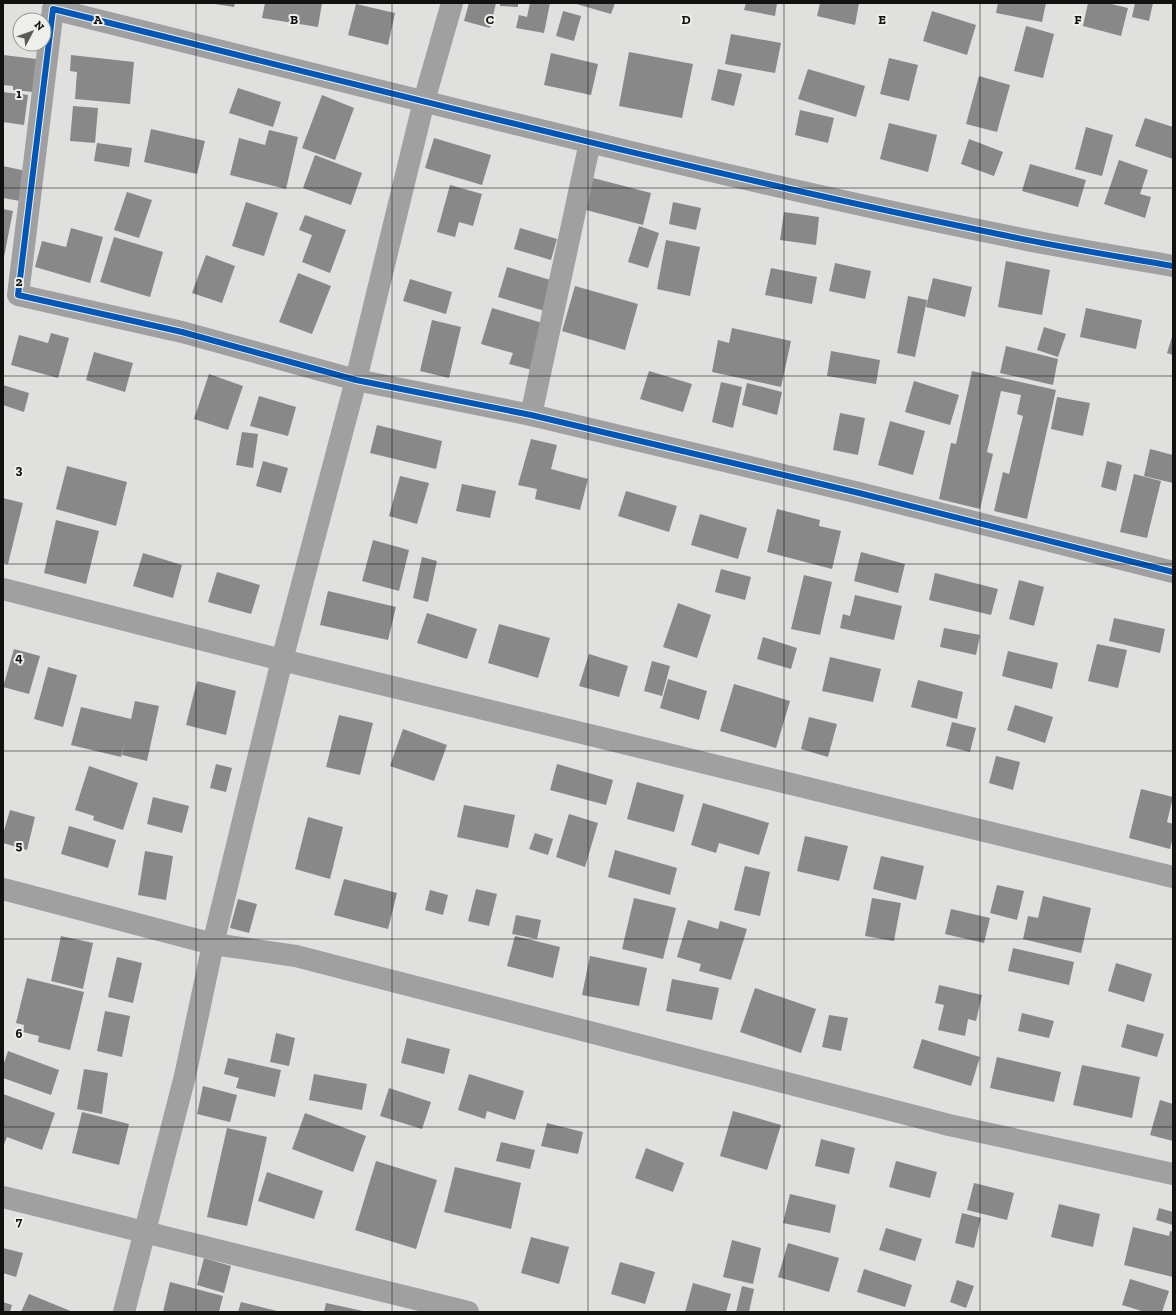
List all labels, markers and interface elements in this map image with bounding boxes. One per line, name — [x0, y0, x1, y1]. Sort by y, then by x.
north arrow — [12, 12, 52, 52]
text: A — [94, 12, 103, 27]
text: B — [290, 12, 298, 27]
text: C — [486, 12, 494, 27]
text: D — [681, 12, 691, 27]
text: E — [878, 12, 886, 27]
text: F — [1074, 12, 1082, 27]
text: N — [32, 18, 47, 34]
text: 1 — [16, 86, 22, 101]
text: 2 — [16, 274, 23, 289]
text: 3 — [16, 462, 23, 477]
text: 4 — [15, 650, 23, 665]
text: 5 — [16, 838, 23, 853]
text: 6 — [16, 1026, 23, 1041]
text: 7 — [16, 1214, 23, 1229]

